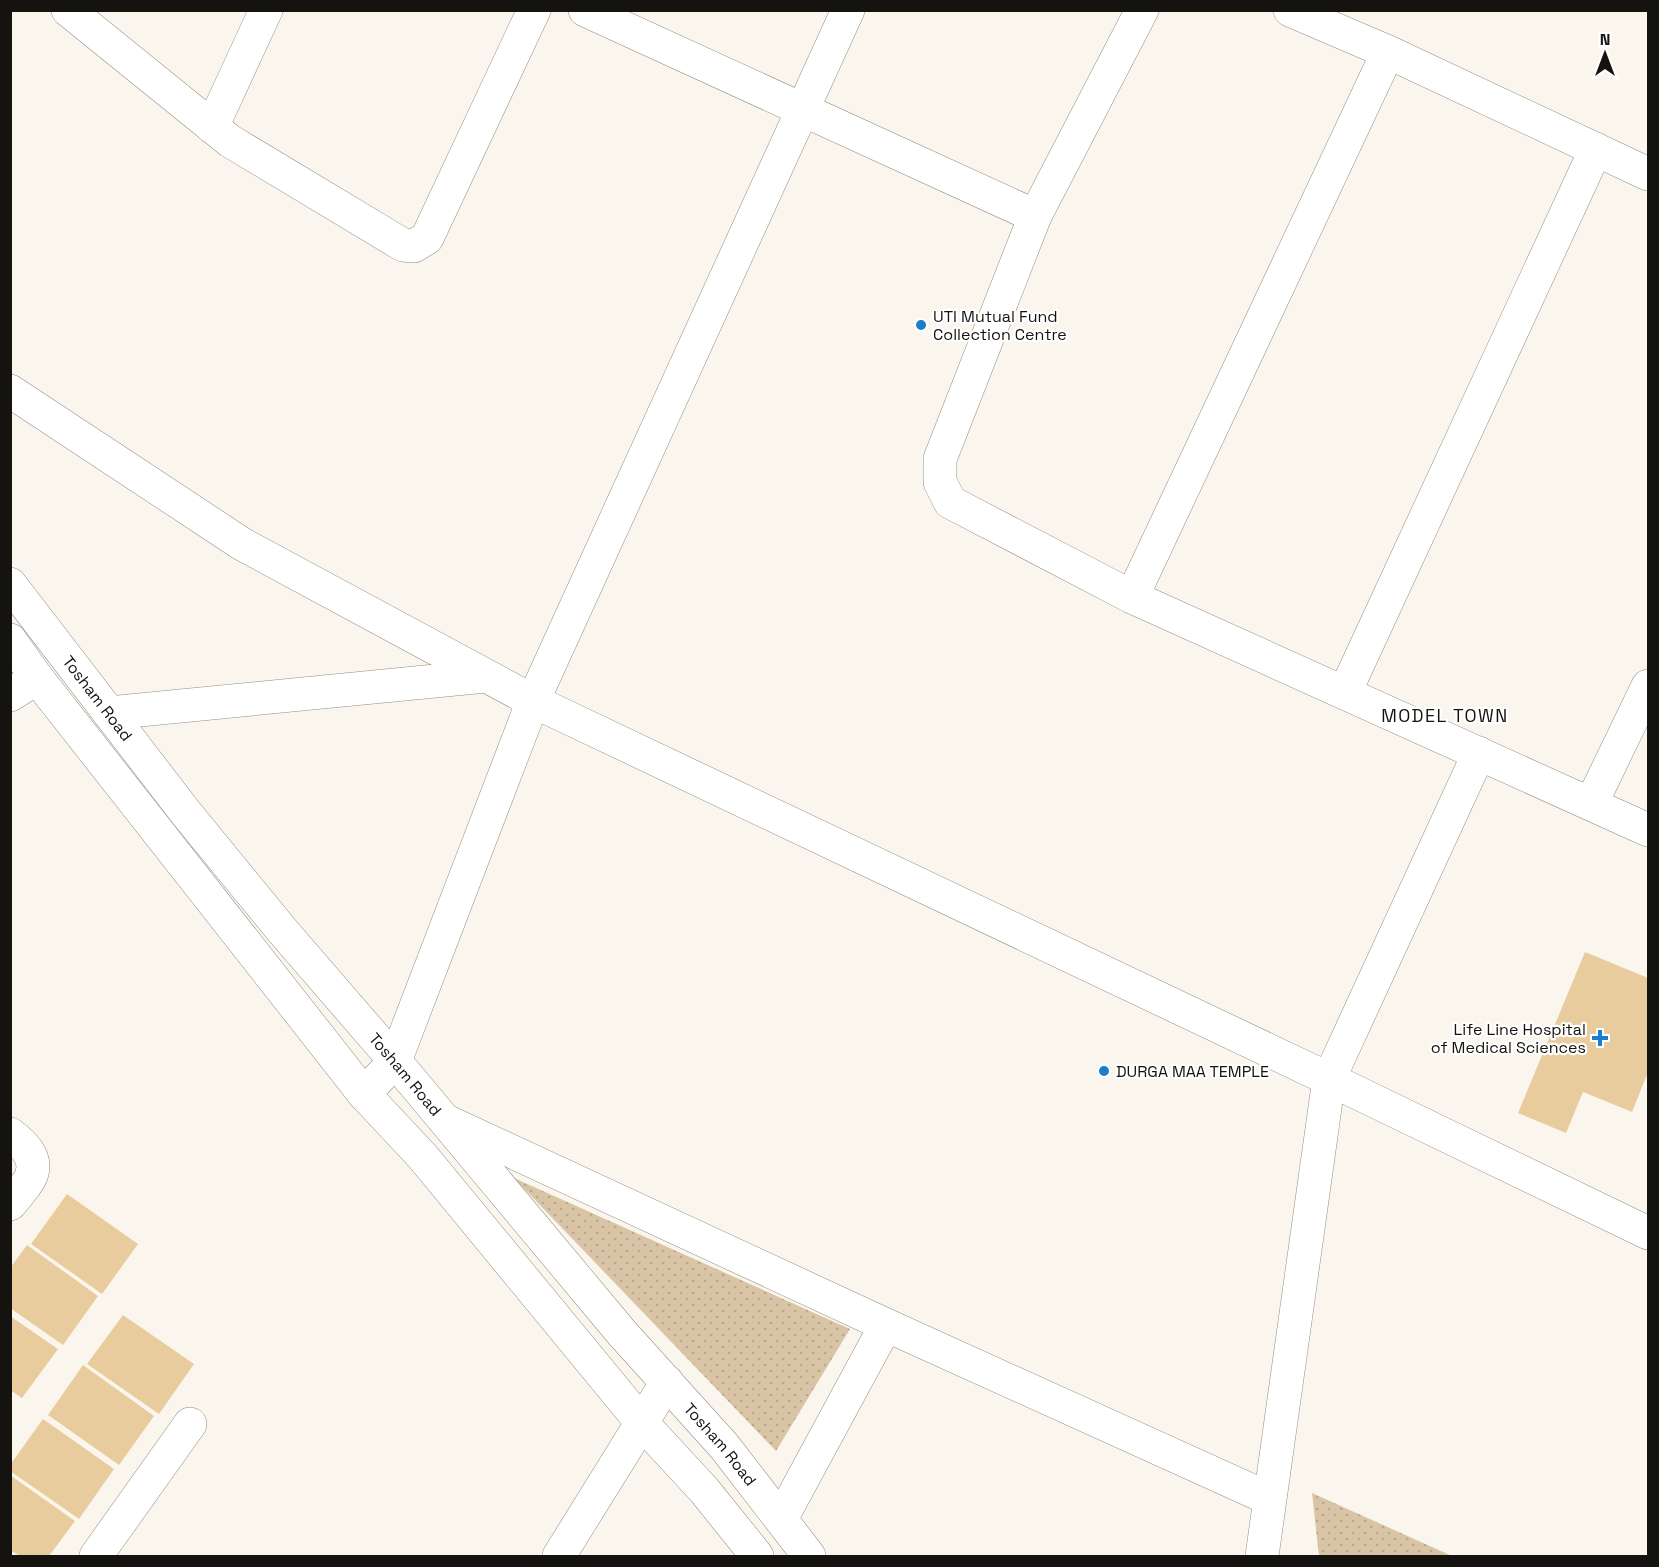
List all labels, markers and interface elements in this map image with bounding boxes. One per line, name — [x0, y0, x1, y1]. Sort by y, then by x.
north arrow — [1575, 24, 1635, 84]
text: N — [1600, 29, 1610, 50]
place label: UTI Mutual Fund Collection Centre — [933, 306, 1067, 345]
marker: UTI Mutual Fund Collection Centre — [914, 318, 928, 332]
street label: Tosham Road — [58, 651, 137, 745]
district label: MODEL TOWN — [1381, 704, 1509, 727]
place label: Life Line Hospital of Medical Sciences — [1431, 1019, 1586, 1058]
street label: Tosham Road — [365, 1028, 447, 1120]
marker: Life Line Hospital of Medical Sciences — [1591, 1029, 1609, 1047]
place label: DURGA MAA TEMPLE — [1116, 1061, 1269, 1082]
marker: DURGA MAA TEMPLE — [1097, 1064, 1111, 1078]
street label: Tosham Road — [679, 1398, 761, 1490]

